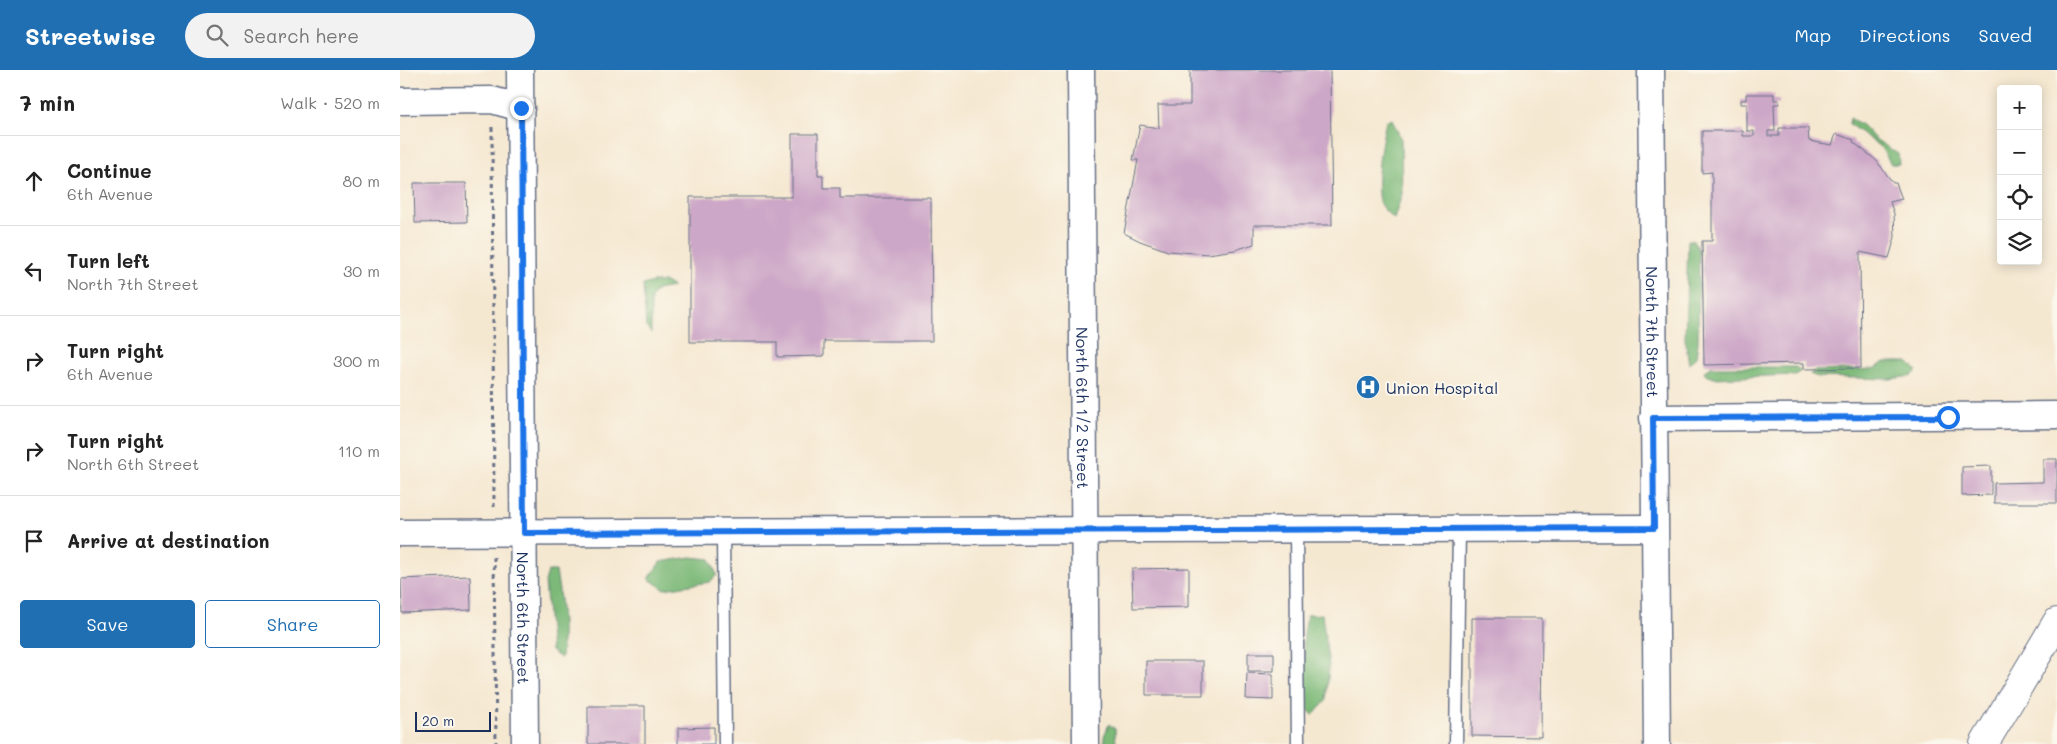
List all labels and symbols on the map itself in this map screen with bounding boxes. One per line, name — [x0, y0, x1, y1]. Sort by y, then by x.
route end — [510, 97, 533, 120]
street label: North 7th Street — [1642, 266, 1664, 398]
street label: North 6th 1/2 Street — [1072, 327, 1095, 489]
hospital icon: Union Hospital — [1355, 374, 1381, 400]
place label: Union Hospital — [1386, 377, 1498, 398]
route start — [1937, 406, 1960, 429]
street label: North 6th Street — [513, 552, 535, 684]
scale bar — [415, 709, 491, 732]

